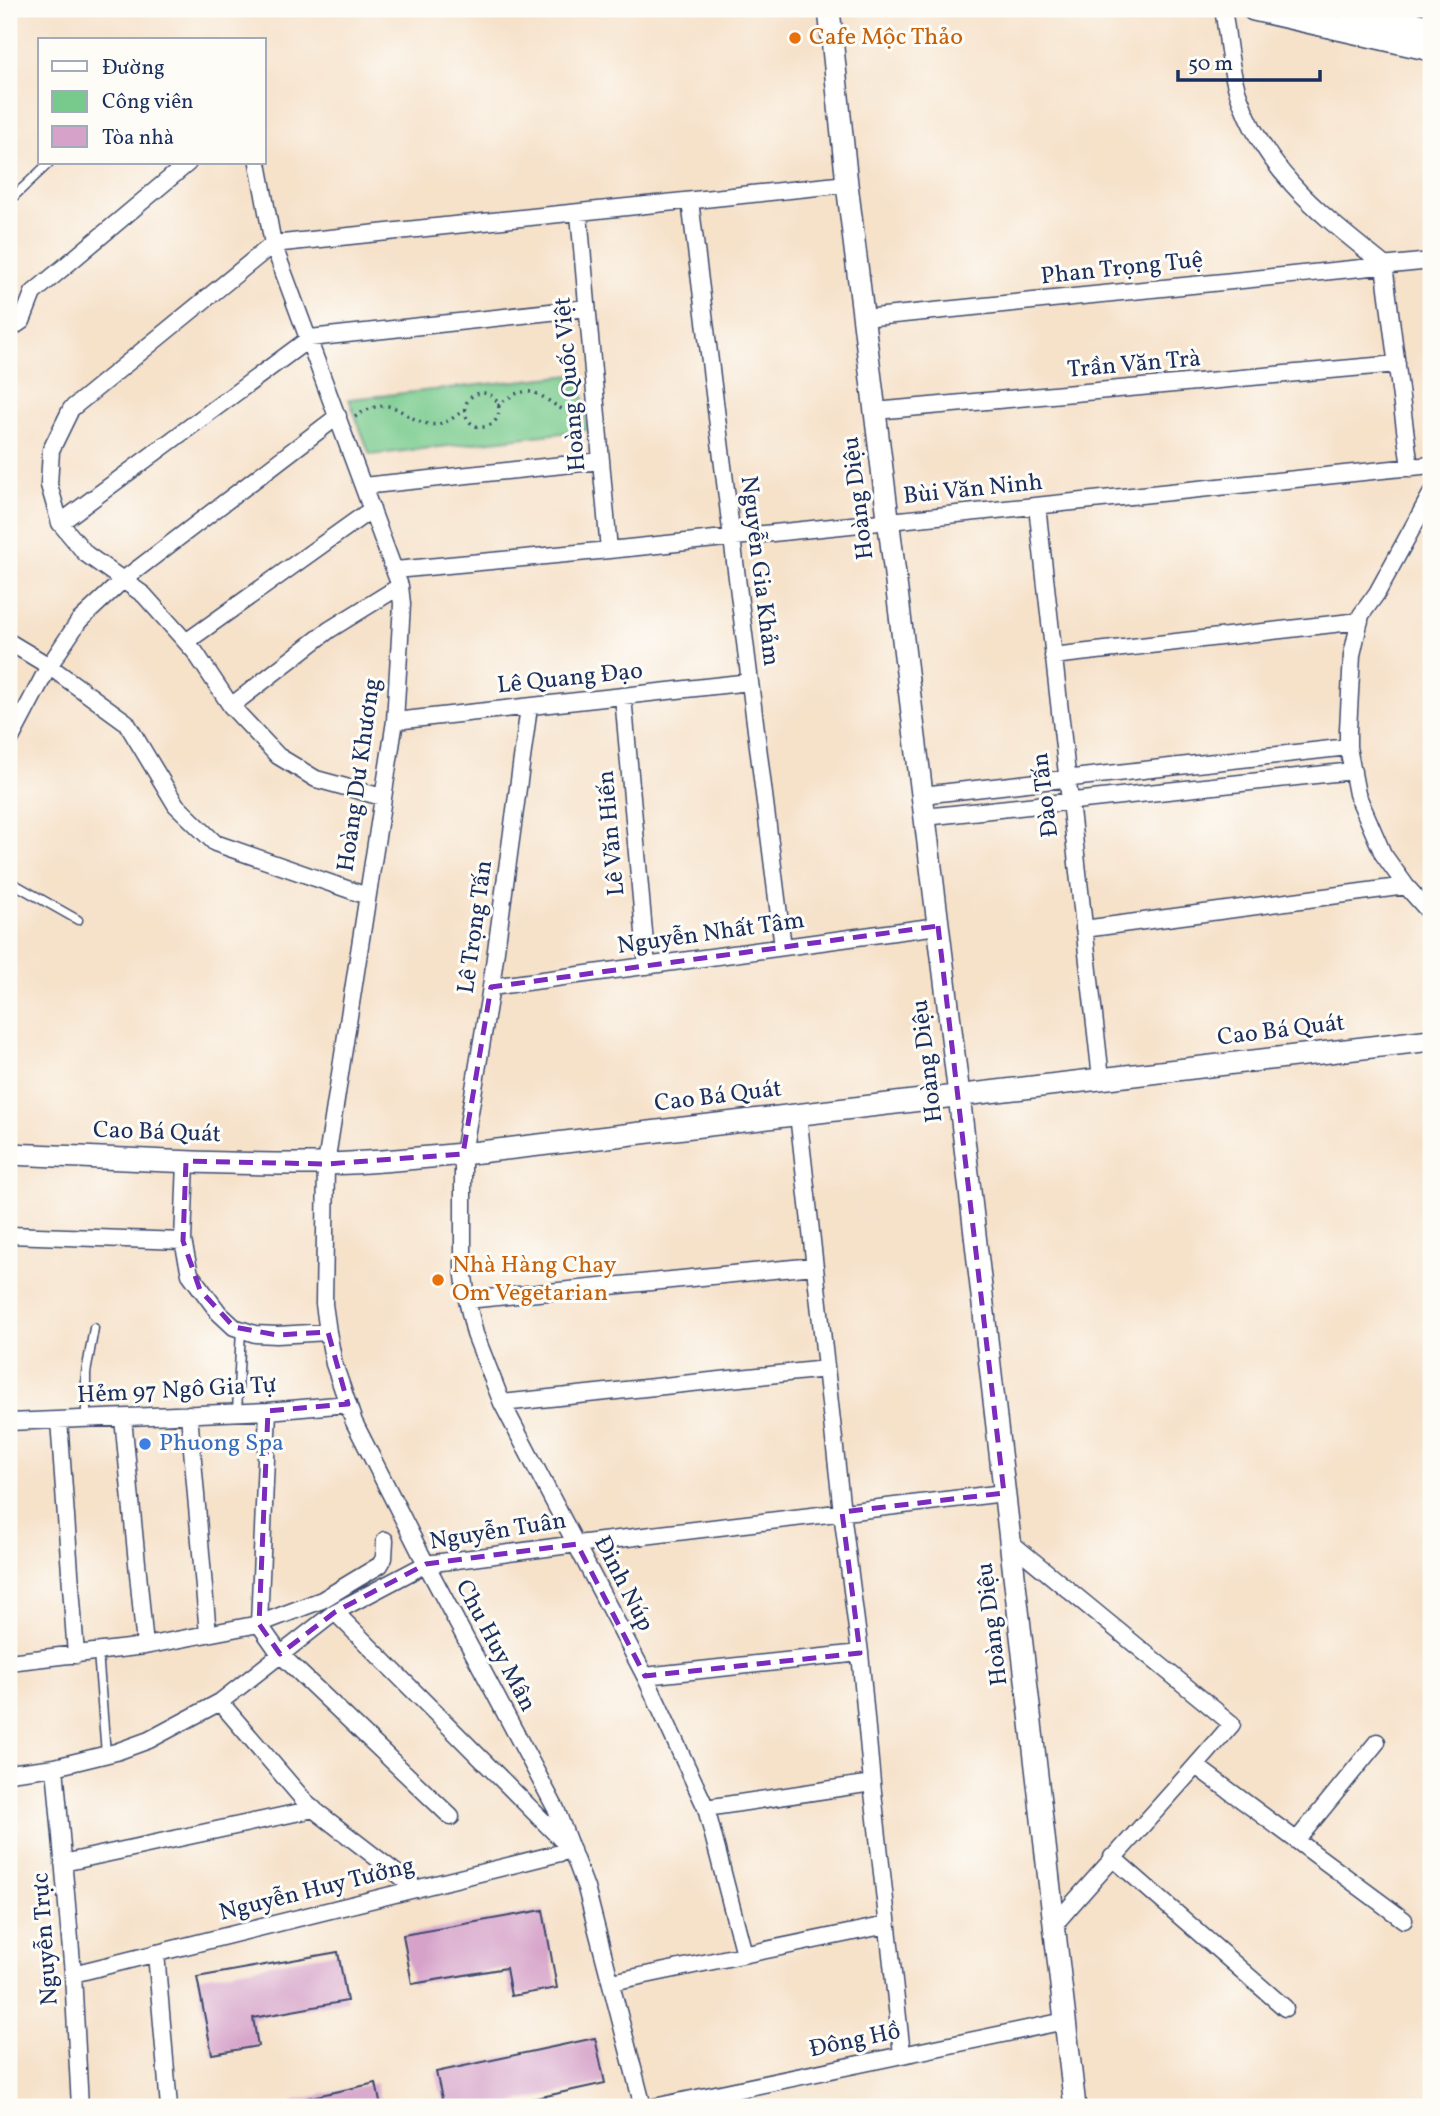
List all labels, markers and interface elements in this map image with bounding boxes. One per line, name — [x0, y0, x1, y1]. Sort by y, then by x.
place label: Cafe Mộc Thảo — [809, 21, 963, 55]
marker: Cafe Mộc Thảo — [787, 30, 803, 46]
legend — [38, 38, 266, 164]
scale bar — [1178, 38, 1319, 82]
text: 50 m — [1188, 50, 1233, 79]
text: Đường — [102, 54, 165, 83]
text: Công viên — [102, 88, 194, 117]
text: Tòa nhà — [102, 124, 174, 153]
street label: Phan Trọng Tuệ — [1039, 244, 1205, 294]
street label: Hoàng Quốc Việt — [546, 295, 596, 473]
street label: Trần Văn Trà — [1066, 342, 1202, 388]
street label: Hoàng Diệu — [835, 434, 883, 562]
street label: Bùi Văn Ninh — [902, 466, 1044, 514]
street label: Nguyễn Gia Khảm — [730, 474, 788, 668]
street label: Lê Quang Đạo — [495, 654, 645, 704]
street label: Hoàng Dư Khương — [330, 676, 390, 874]
street label: Đào Tấn — [1024, 751, 1068, 839]
street label: Lê Văn Hiến — [590, 769, 634, 897]
street label: Lê Trọng Tấn — [450, 858, 502, 996]
street label: Nguyễn Nhất Tâm — [615, 904, 807, 964]
street label: Hoàng Diệu — [904, 997, 952, 1125]
street label: Cao Bá Quát — [1215, 1006, 1347, 1056]
street label: Cao Bá Quát — [652, 1072, 784, 1122]
street label: Cao Bá Quát — [92, 1114, 222, 1152]
place label: Nhà Hàng Chay Om Vegetarian — [452, 1249, 616, 1311]
marker: Nhà Hàng Chay Om Vegetarian — [430, 1272, 446, 1288]
street label: Hẻm 97 Ngô Gia Tự — [76, 1369, 278, 1413]
place label: Phuong Spa — [159, 1427, 284, 1461]
marker: Phuong Spa — [137, 1436, 153, 1452]
street label: Nguyễn Tuân — [427, 1504, 569, 1560]
street label: Đinh Núp — [584, 1530, 662, 1638]
street label: Hoàng Diệu — [969, 1560, 1017, 1688]
street label: Chu Huy Mân — [446, 1574, 544, 1718]
street label: Nguyễn Huy Tưởng — [216, 1849, 418, 1931]
street label: Nguyễn Trực — [24, 1871, 68, 2007]
street label: Đông Hồ — [806, 2015, 904, 2067]

